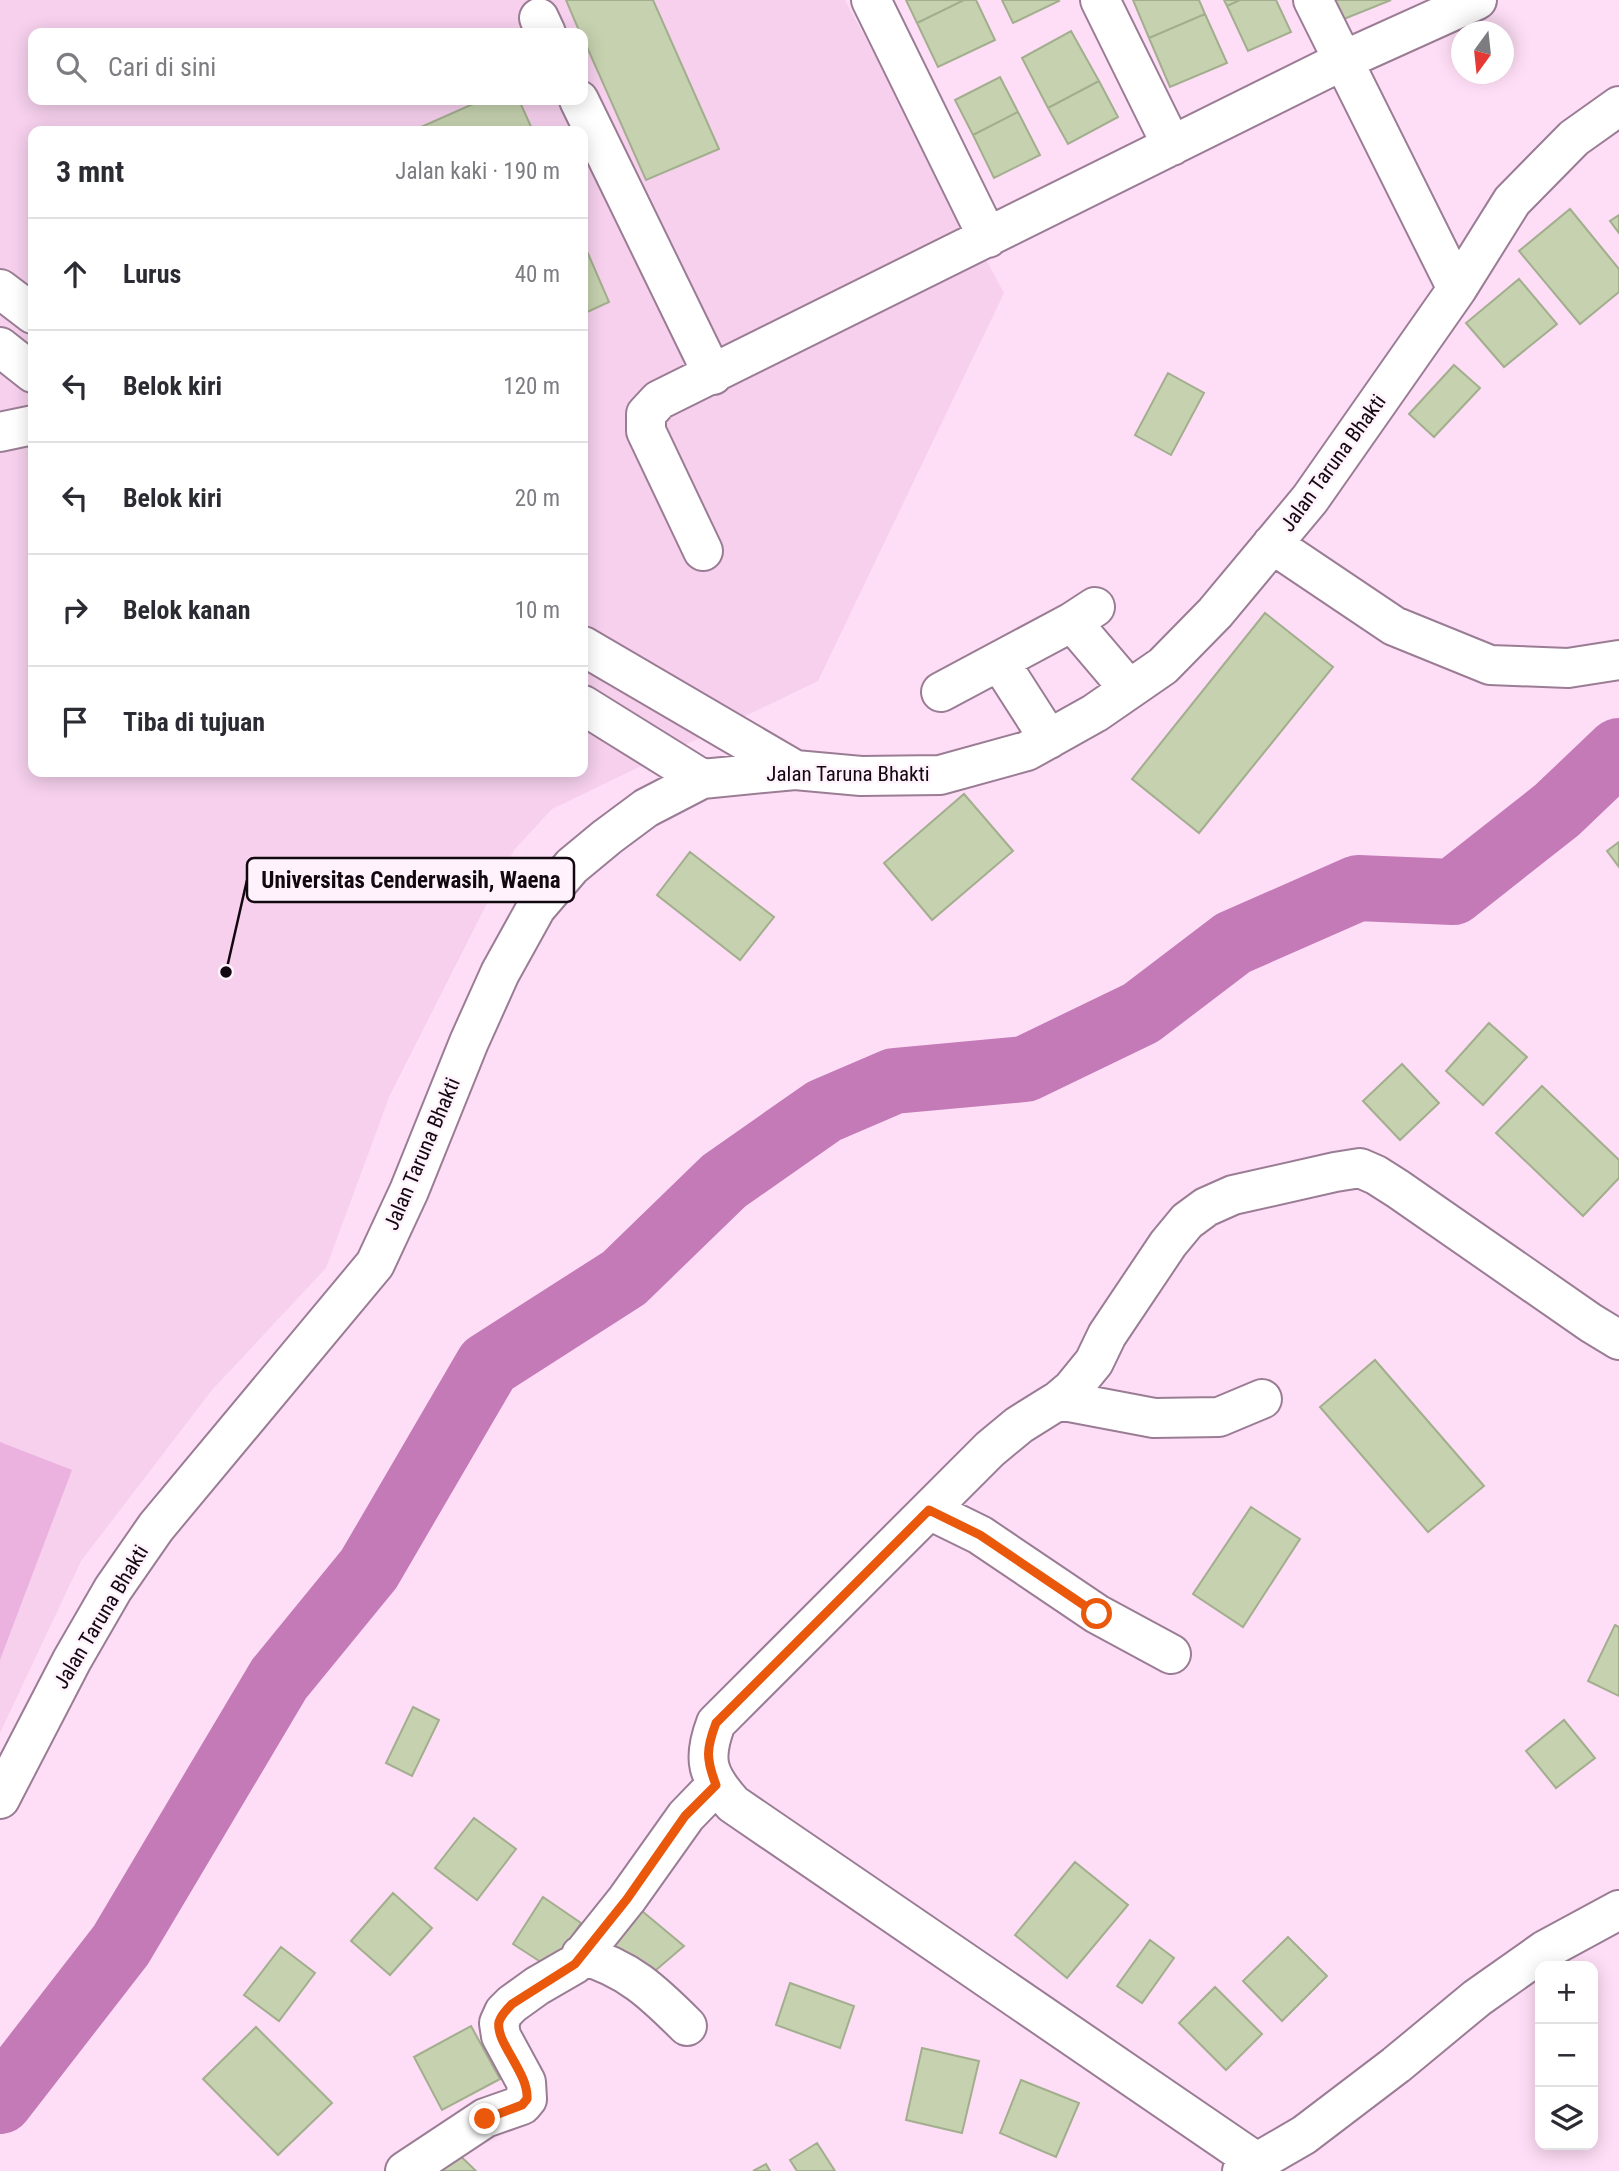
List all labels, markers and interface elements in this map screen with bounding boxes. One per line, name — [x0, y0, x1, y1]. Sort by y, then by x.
north arrow — [1451, 21, 1514, 84]
search box — [28, 28, 588, 105]
icon: search — [52, 48, 90, 86]
text: Cari di sini — [108, 52, 216, 82]
text: 3 mnt — [56, 154, 124, 189]
text: Jalan kaki · 190 m — [395, 158, 560, 185]
icon: ahead — [56, 255, 94, 293]
text: Lurus — [123, 259, 181, 289]
text: 40 m — [515, 261, 560, 288]
icon: left — [56, 367, 94, 405]
text: Belok kiri — [123, 371, 222, 401]
text: 120 m — [503, 373, 560, 400]
street label: Jalan Taruna Bhakti — [1275, 390, 1391, 536]
icon: left — [56, 479, 94, 517]
text: Belok kiri — [123, 483, 222, 513]
text: 20 m — [515, 485, 560, 512]
icon: right — [56, 591, 94, 629]
text: Belok kanan — [123, 595, 250, 625]
text: 10 m — [515, 597, 560, 624]
icon: arrive — [56, 703, 94, 741]
text: Tiba di tujuan — [123, 707, 265, 737]
street label: Jalan Taruna Bhakti — [766, 762, 930, 786]
callout: Universitas Cenderwasih, Waena — [247, 858, 574, 902]
text: Universitas Cenderwasih, Waena — [261, 867, 561, 894]
street label: Jalan Taruna Bhakti — [379, 1074, 465, 1234]
street label: Jalan Taruna Bhakti — [49, 1541, 153, 1693]
route start — [1081, 1598, 1112, 1629]
map controls — [1535, 1961, 1598, 2150]
button: + — [1535, 1961, 1598, 2024]
button: − — [1535, 2024, 1598, 2087]
button: layers — [1535, 2087, 1598, 2150]
route end — [469, 2103, 500, 2134]

